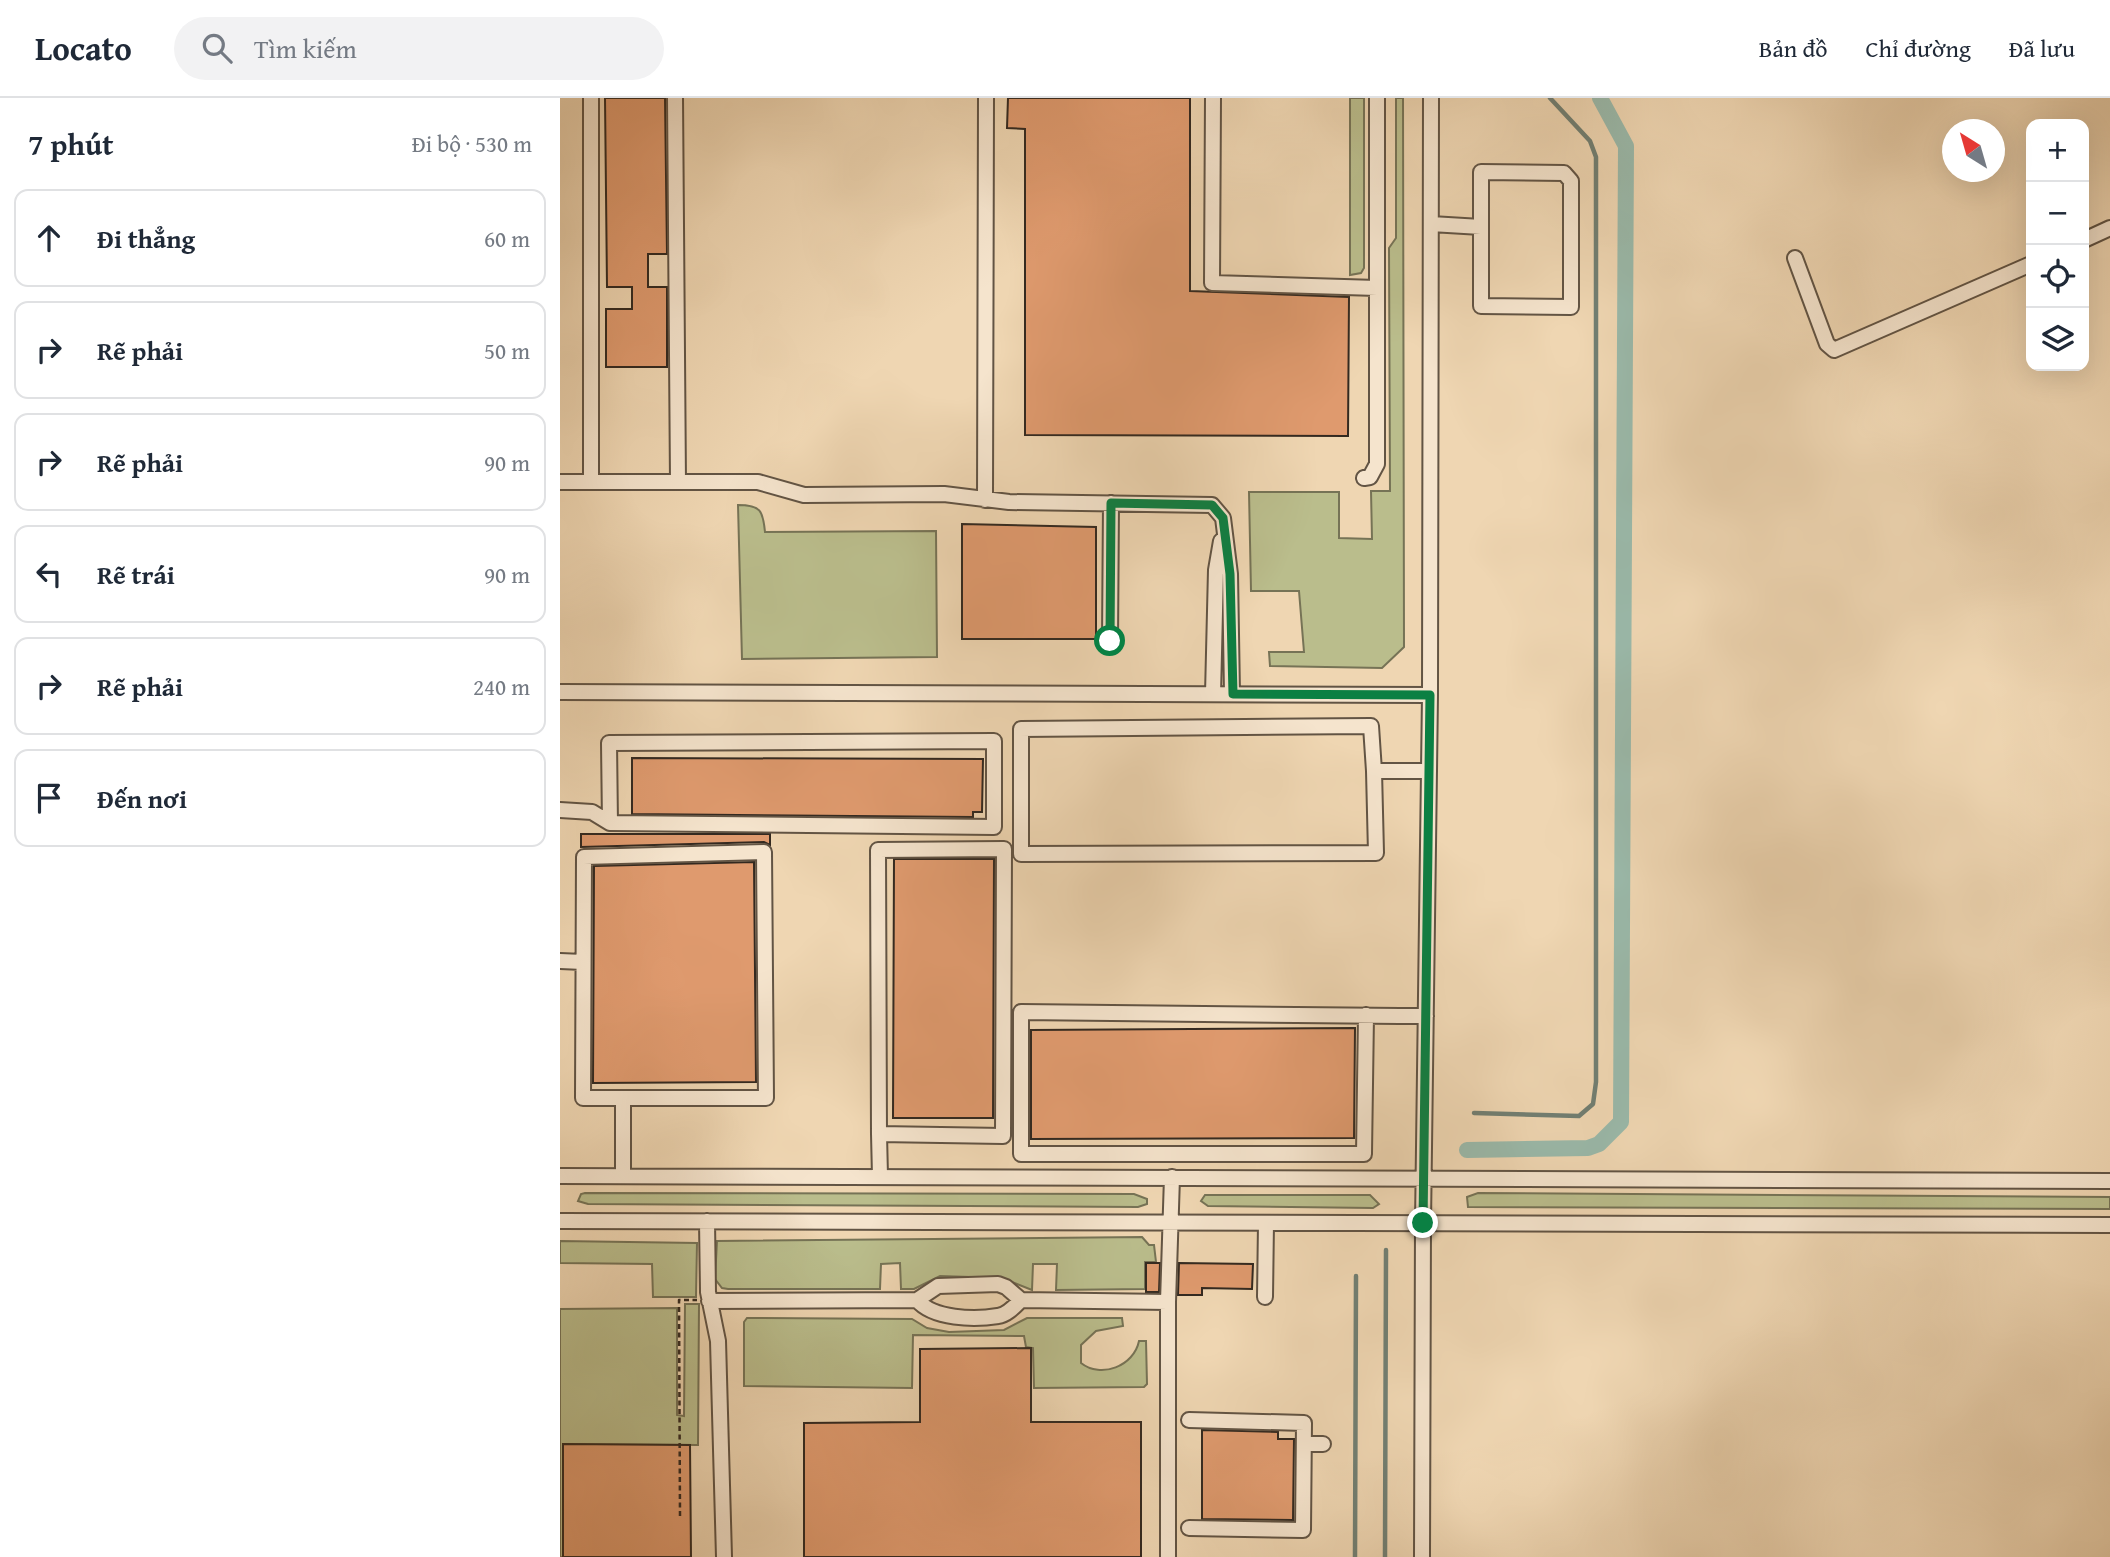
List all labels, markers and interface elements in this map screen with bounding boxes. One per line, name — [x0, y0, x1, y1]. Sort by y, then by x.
search box — [174, 17, 664, 80]
text: Locato — [35, 24, 132, 72]
icon: search — [198, 29, 236, 67]
text: Tìm kiếm — [254, 29, 357, 68]
text: Bản đồ — [1759, 31, 1828, 66]
text: Chỉ đường — [1866, 31, 1971, 66]
text: Đã lưu — [2009, 31, 2075, 66]
north arrow — [1942, 119, 2005, 182]
map controls — [2026, 119, 2089, 371]
button: + — [2026, 119, 2089, 182]
text: 7 phút — [28, 122, 114, 166]
text: Đi bộ · 530 m — [412, 127, 532, 160]
button: − — [2026, 182, 2089, 245]
icon: ahead — [30, 219, 68, 257]
text: Đi thẳng — [97, 219, 195, 258]
text: 60 m — [484, 222, 530, 255]
button: locate — [2026, 245, 2089, 308]
button: layers — [2026, 308, 2089, 371]
icon: right — [30, 331, 68, 369]
text: Rẽ phải — [97, 331, 183, 370]
text: 50 m — [484, 334, 530, 367]
icon: right — [30, 443, 68, 481]
text: Rẽ phải — [97, 443, 183, 482]
text: 90 m — [484, 446, 530, 479]
icon: left — [30, 555, 68, 593]
text: Rẽ trái — [97, 555, 175, 594]
text: 90 m — [484, 558, 530, 591]
route start — [1094, 625, 1125, 656]
icon: right — [30, 667, 68, 705]
text: Rẽ phải — [97, 667, 183, 706]
text: 240 m — [473, 670, 530, 703]
icon: arrive — [30, 779, 68, 817]
text: Đến nơi — [97, 779, 187, 818]
route end — [1407, 1207, 1438, 1238]

